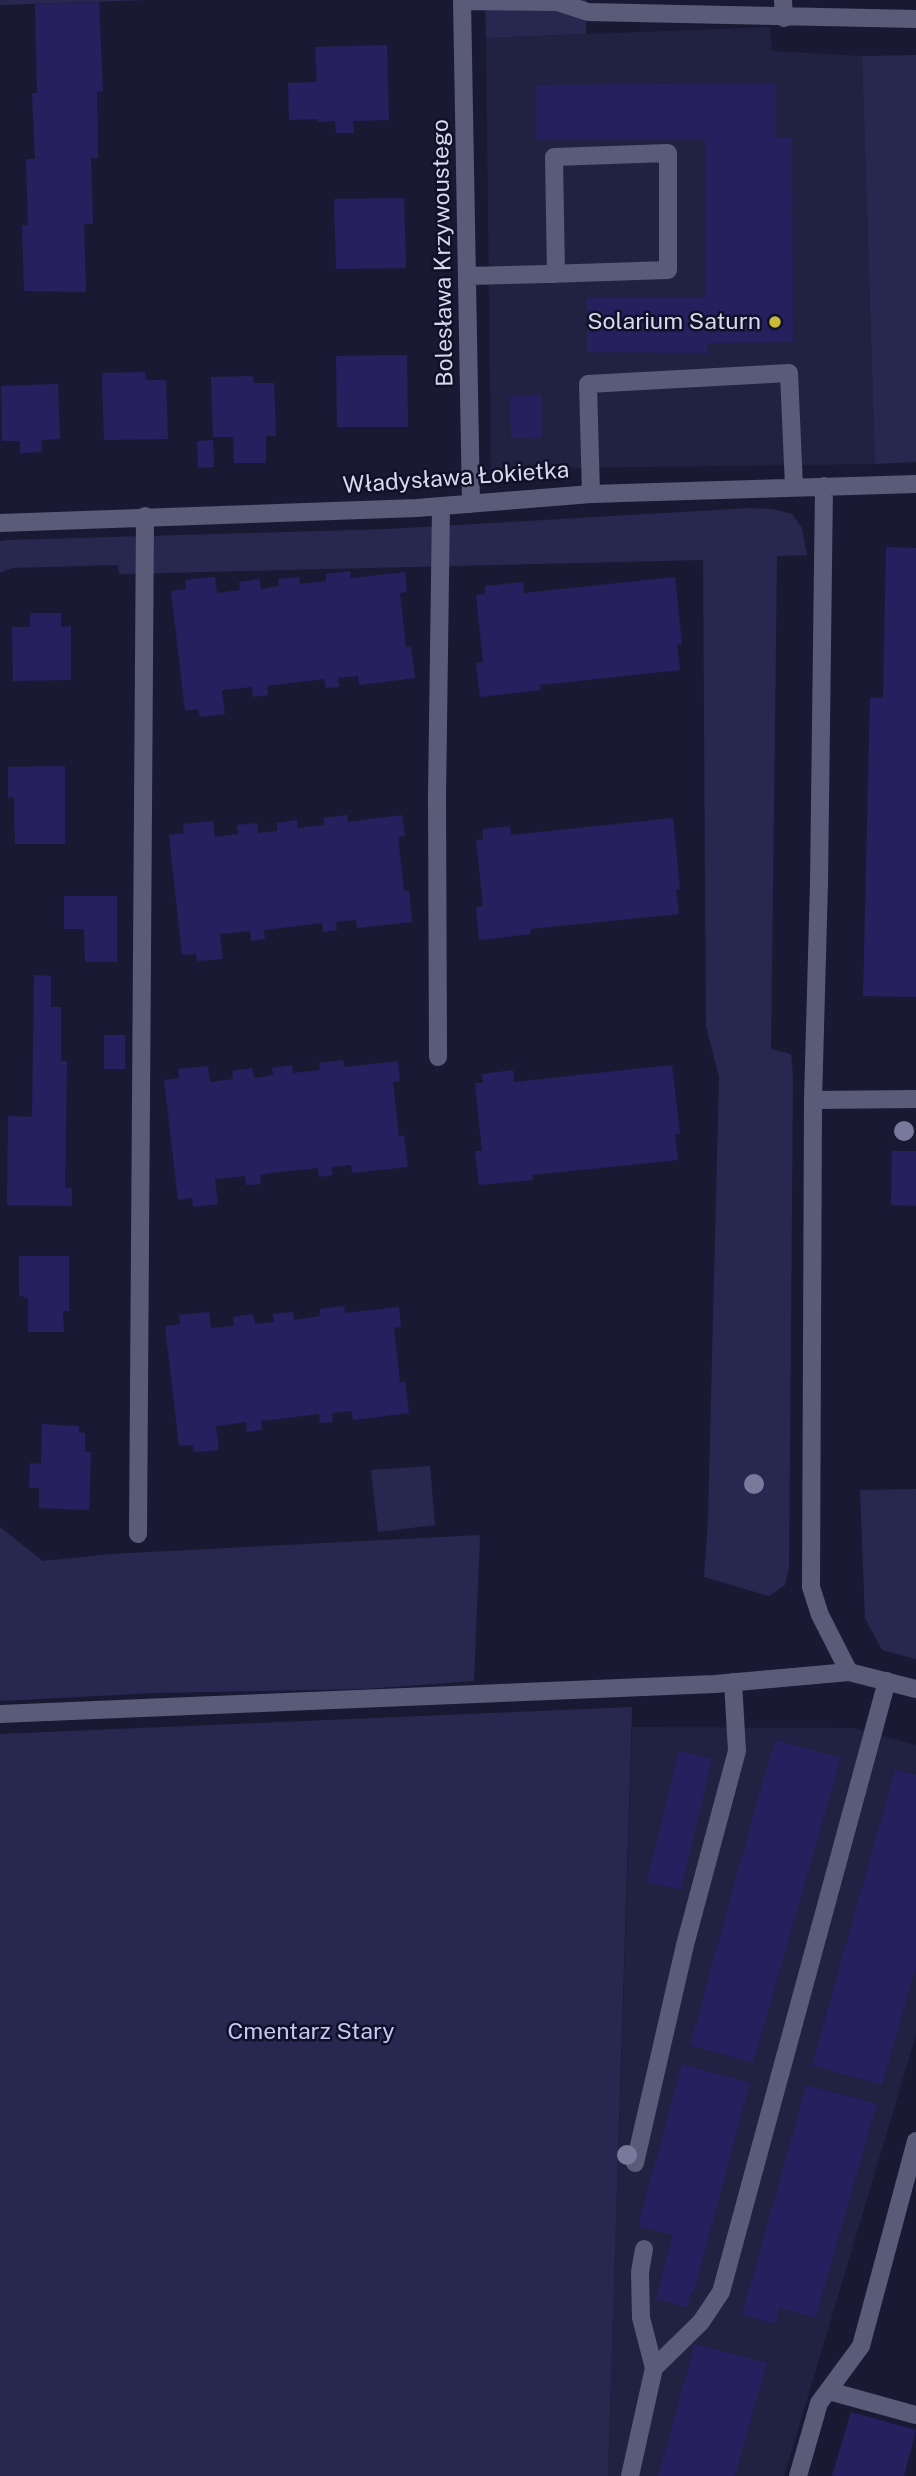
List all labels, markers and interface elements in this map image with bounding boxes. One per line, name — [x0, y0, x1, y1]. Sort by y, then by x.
street label: Bolesława Krzywoustego — [427, 119, 459, 387]
place label: Solarium Saturn — [587, 308, 761, 336]
marker: Solarium Saturn — [767, 314, 783, 330]
street label: Władysława Łokietka — [342, 456, 570, 500]
park label: Cmentarz Stary — [227, 2018, 395, 2046]

